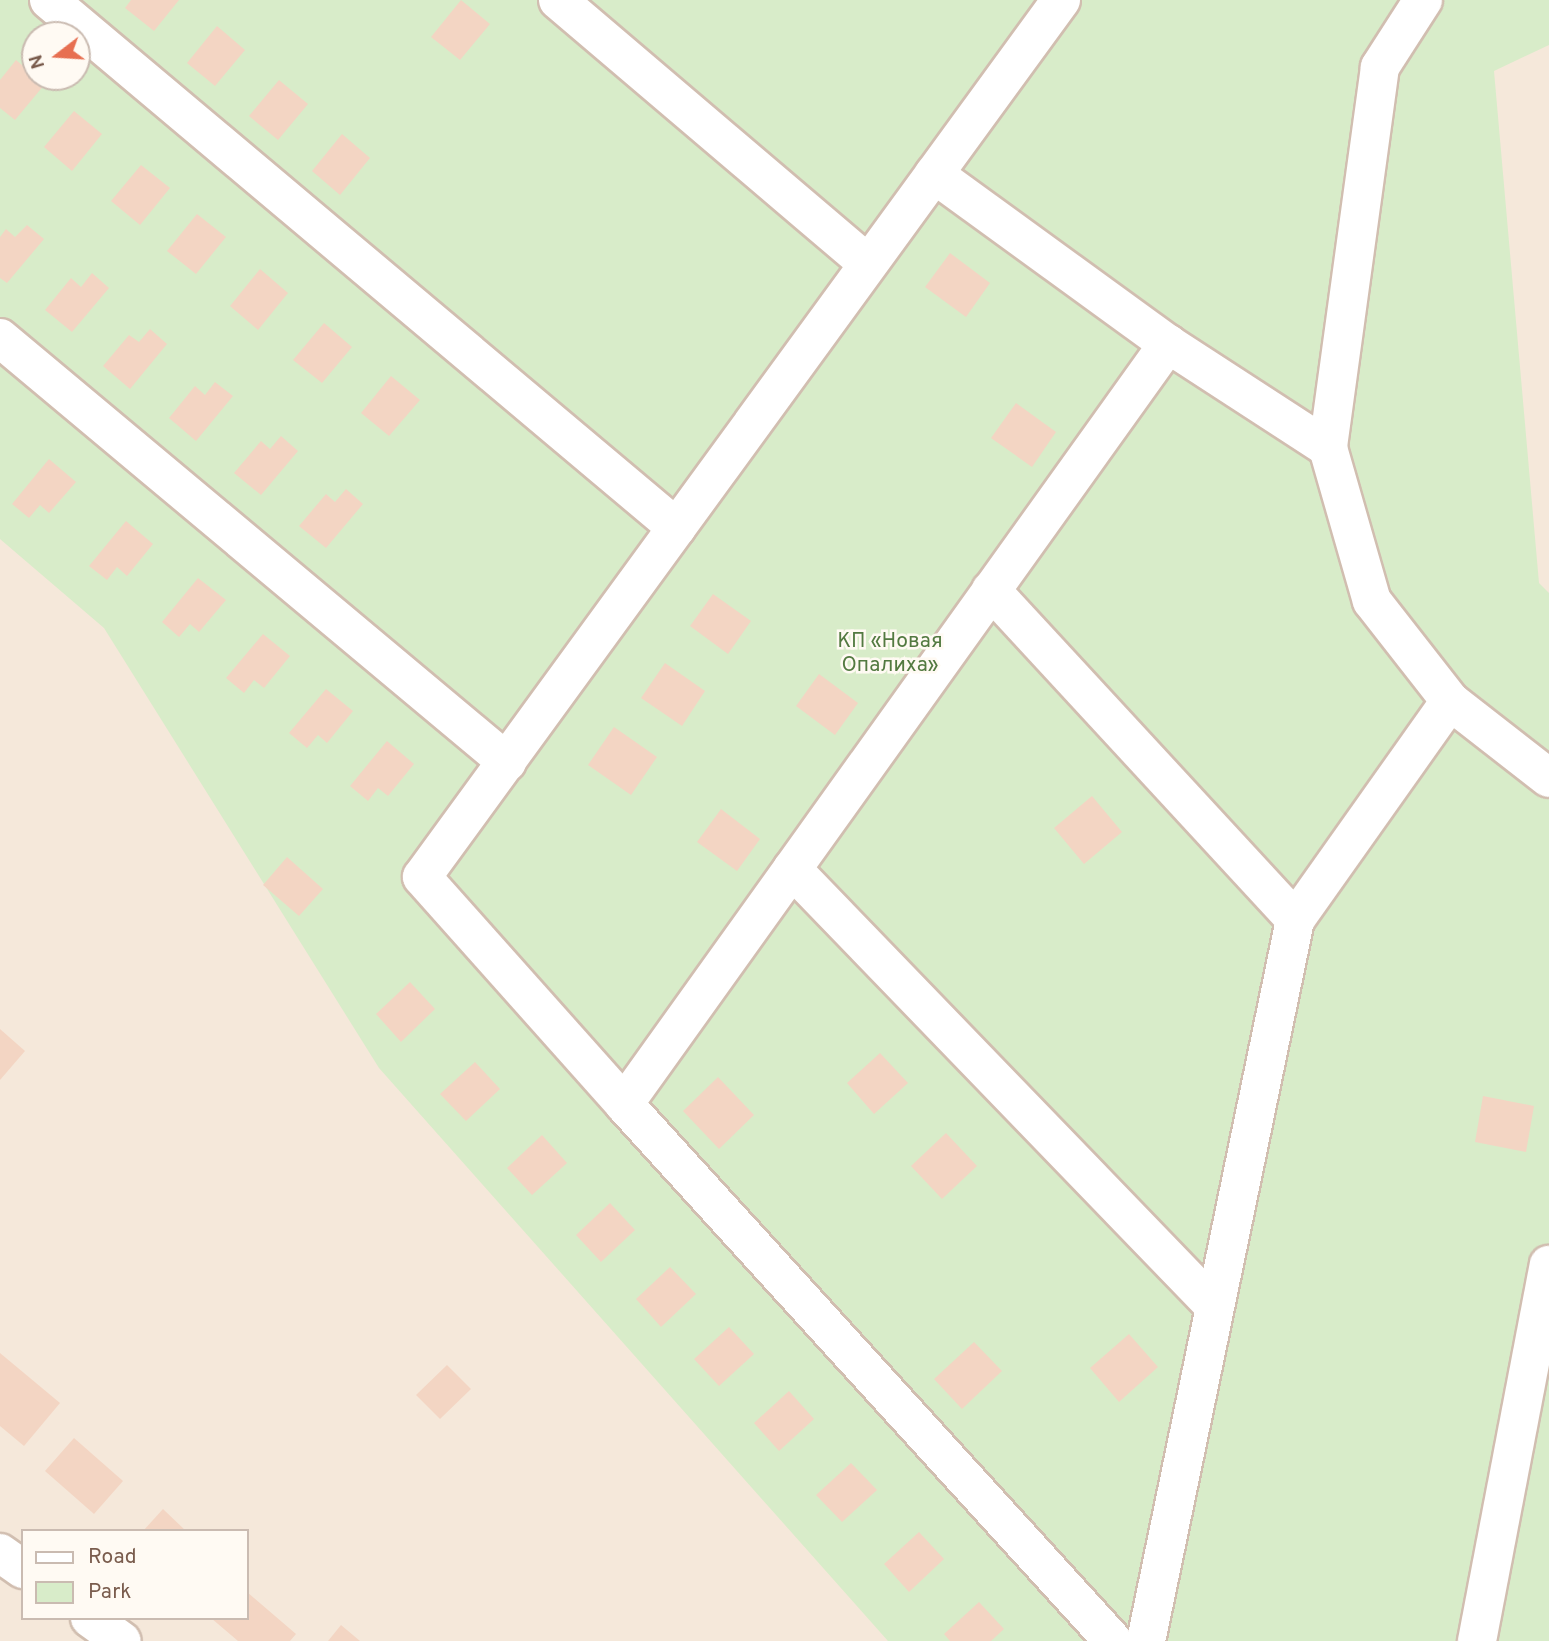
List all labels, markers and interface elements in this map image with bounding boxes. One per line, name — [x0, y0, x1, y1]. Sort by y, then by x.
north arrow — [21, 21, 91, 91]
text: N — [24, 52, 51, 72]
park label: КП «Новая Опалиха» — [837, 629, 943, 679]
legend — [21, 1529, 248, 1620]
text: Road — [88, 1544, 137, 1571]
text: Park — [88, 1579, 131, 1606]

